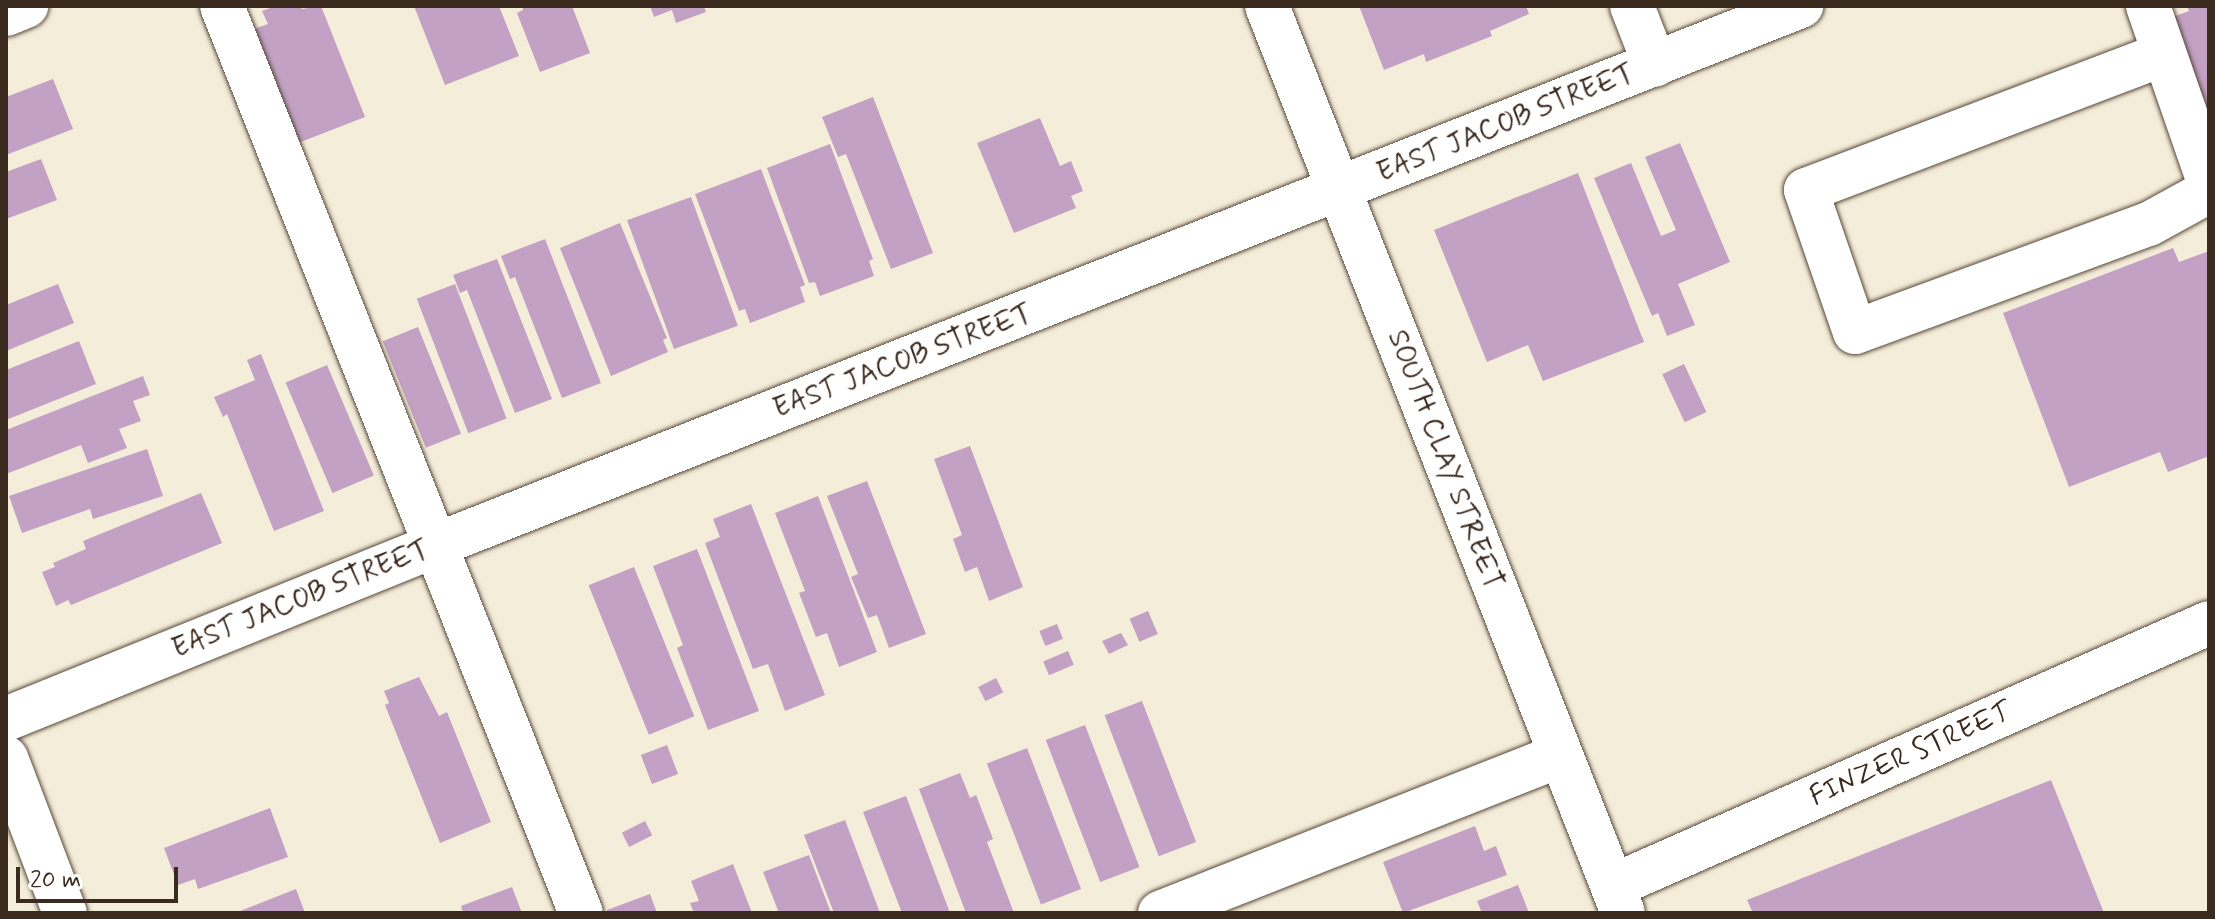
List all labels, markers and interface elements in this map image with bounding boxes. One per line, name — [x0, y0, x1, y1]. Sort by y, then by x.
street label: EAST JACOB STREET — [1372, 57, 1640, 191]
street label: EAST JACOB STREET — [768, 297, 1038, 427]
street label: SOUTH CLAY STREET — [1379, 326, 1509, 594]
street label: EAST JACOB STREET — [167, 533, 435, 667]
street label: FINZER STREET — [1804, 695, 2018, 815]
scale bar — [20, 851, 182, 901]
text: 20 m — [30, 865, 81, 896]

